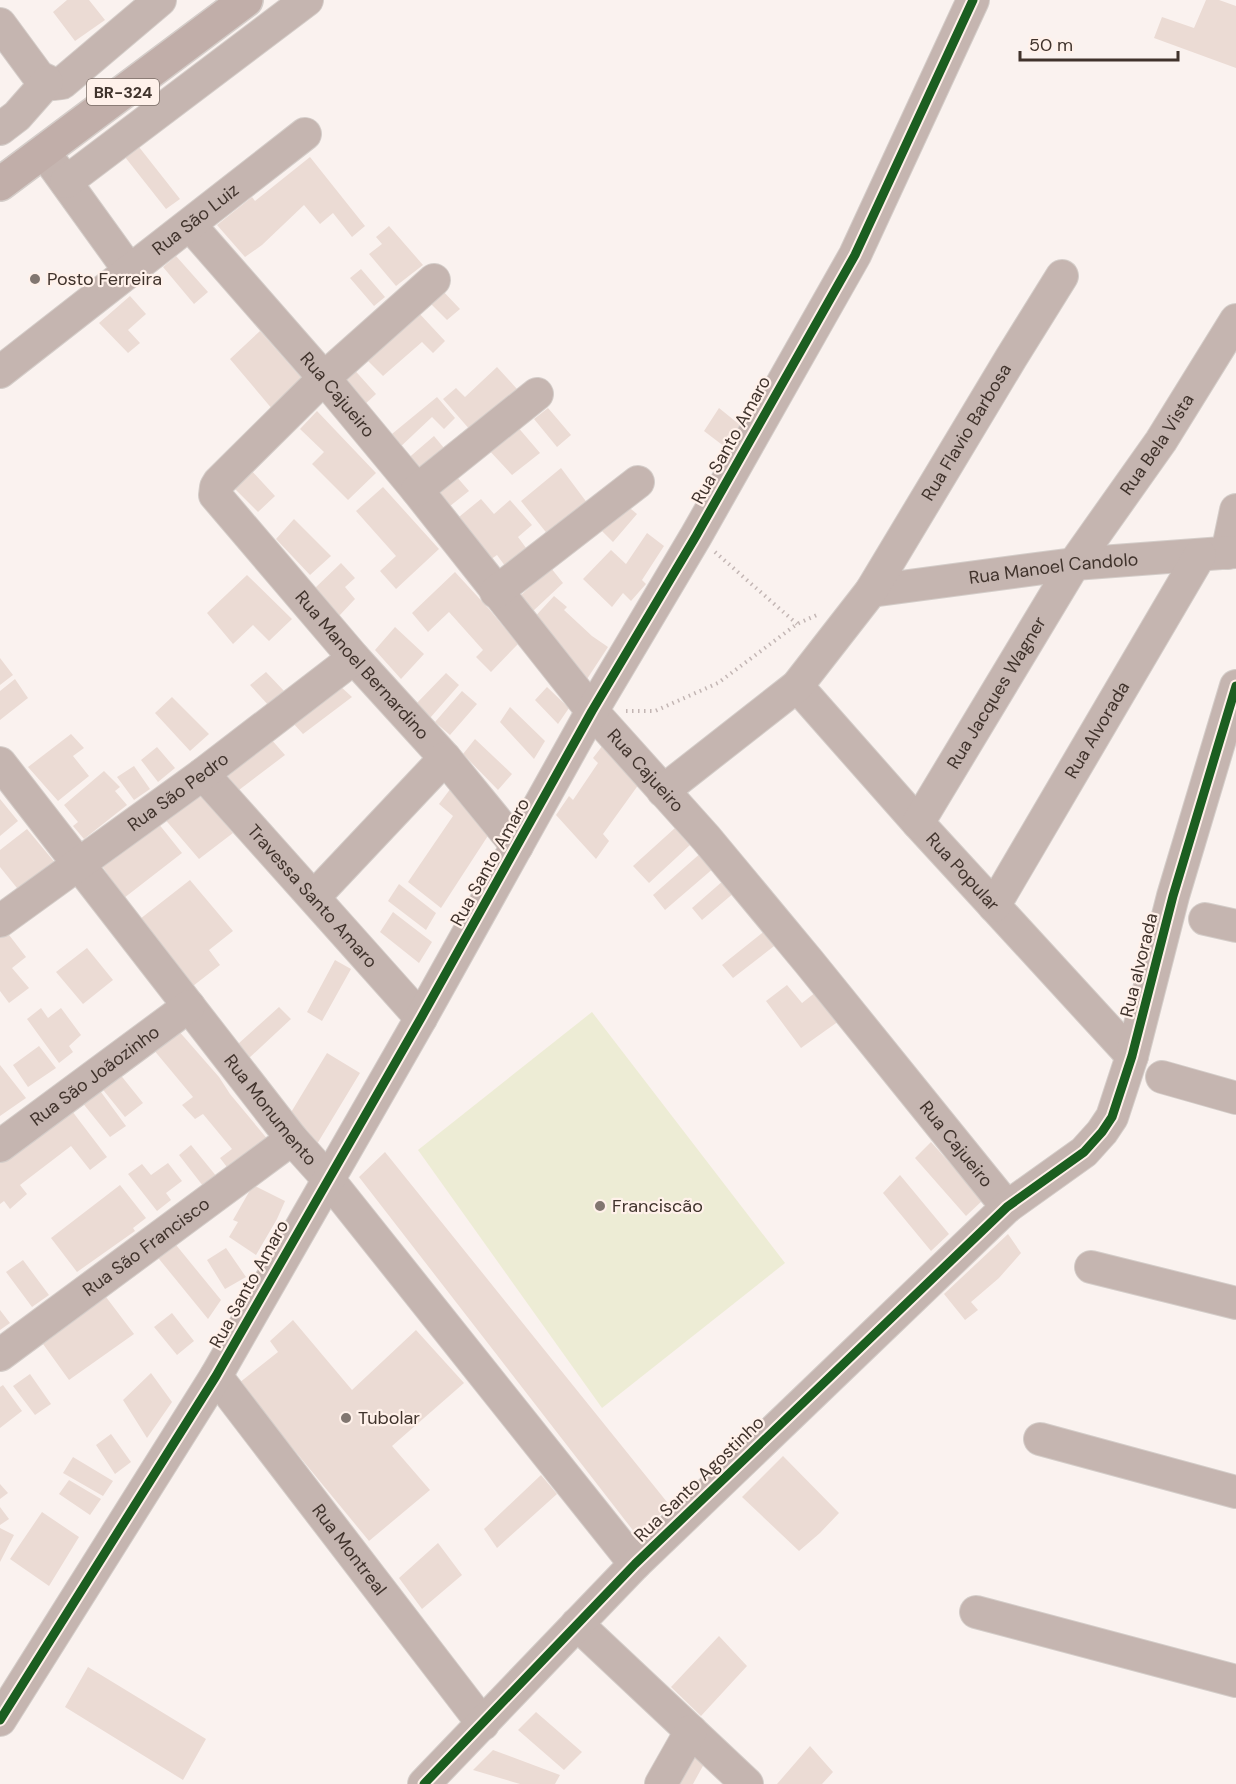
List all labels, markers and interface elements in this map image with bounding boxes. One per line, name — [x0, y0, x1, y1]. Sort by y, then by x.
scale bar — [1020, 24, 1178, 62]
text: 50 m — [1029, 33, 1073, 57]
road number: BR-324 — [87, 79, 159, 105]
street label: Rua São Luiz — [147, 178, 244, 261]
place label: Posto Ferreira — [47, 267, 162, 291]
marker: Posto Ferreira — [28, 272, 42, 286]
street label: Rua Cajueiro — [295, 347, 380, 443]
street label: Rua Flavio Barbosa — [916, 359, 1017, 505]
street label: Rua Santo Amaro — [686, 372, 776, 508]
street label: Rua Bela Vista — [1114, 389, 1199, 500]
street label: Rua Manoel Candolo — [967, 547, 1139, 590]
street label: Rua Manoel Bernardino — [290, 586, 435, 745]
street label: Rua Jacques Wagner — [941, 612, 1052, 774]
street label: Rua Alvorada — [1059, 677, 1135, 783]
street label: Rua Cajueiro — [602, 724, 689, 818]
street label: Rua São Pedro — [123, 747, 234, 837]
street label: Rua Santo Amaro — [445, 794, 535, 930]
street label: Travessa Santo Amaro — [242, 819, 383, 973]
street label: Rua Popular — [921, 827, 1005, 916]
street label: Rua alvorada — [1114, 910, 1164, 1020]
street label: Rua São Joãozinho — [25, 1020, 164, 1132]
street label: Rua Monumento — [219, 1049, 322, 1171]
street label: Rua Cajueiro — [914, 1096, 998, 1192]
street label: Rua São Francisco — [78, 1192, 215, 1302]
place label: Franciscão — [612, 1194, 703, 1218]
marker: Franciscão — [593, 1199, 607, 1213]
street label: Rua Santo Amaro — [204, 1216, 294, 1352]
place label: Tubolar — [358, 1406, 420, 1430]
marker: Tubolar — [339, 1411, 353, 1425]
street label: Rua Santo Agostinho — [629, 1411, 769, 1547]
street label: Rua Montreal — [307, 1499, 392, 1600]

